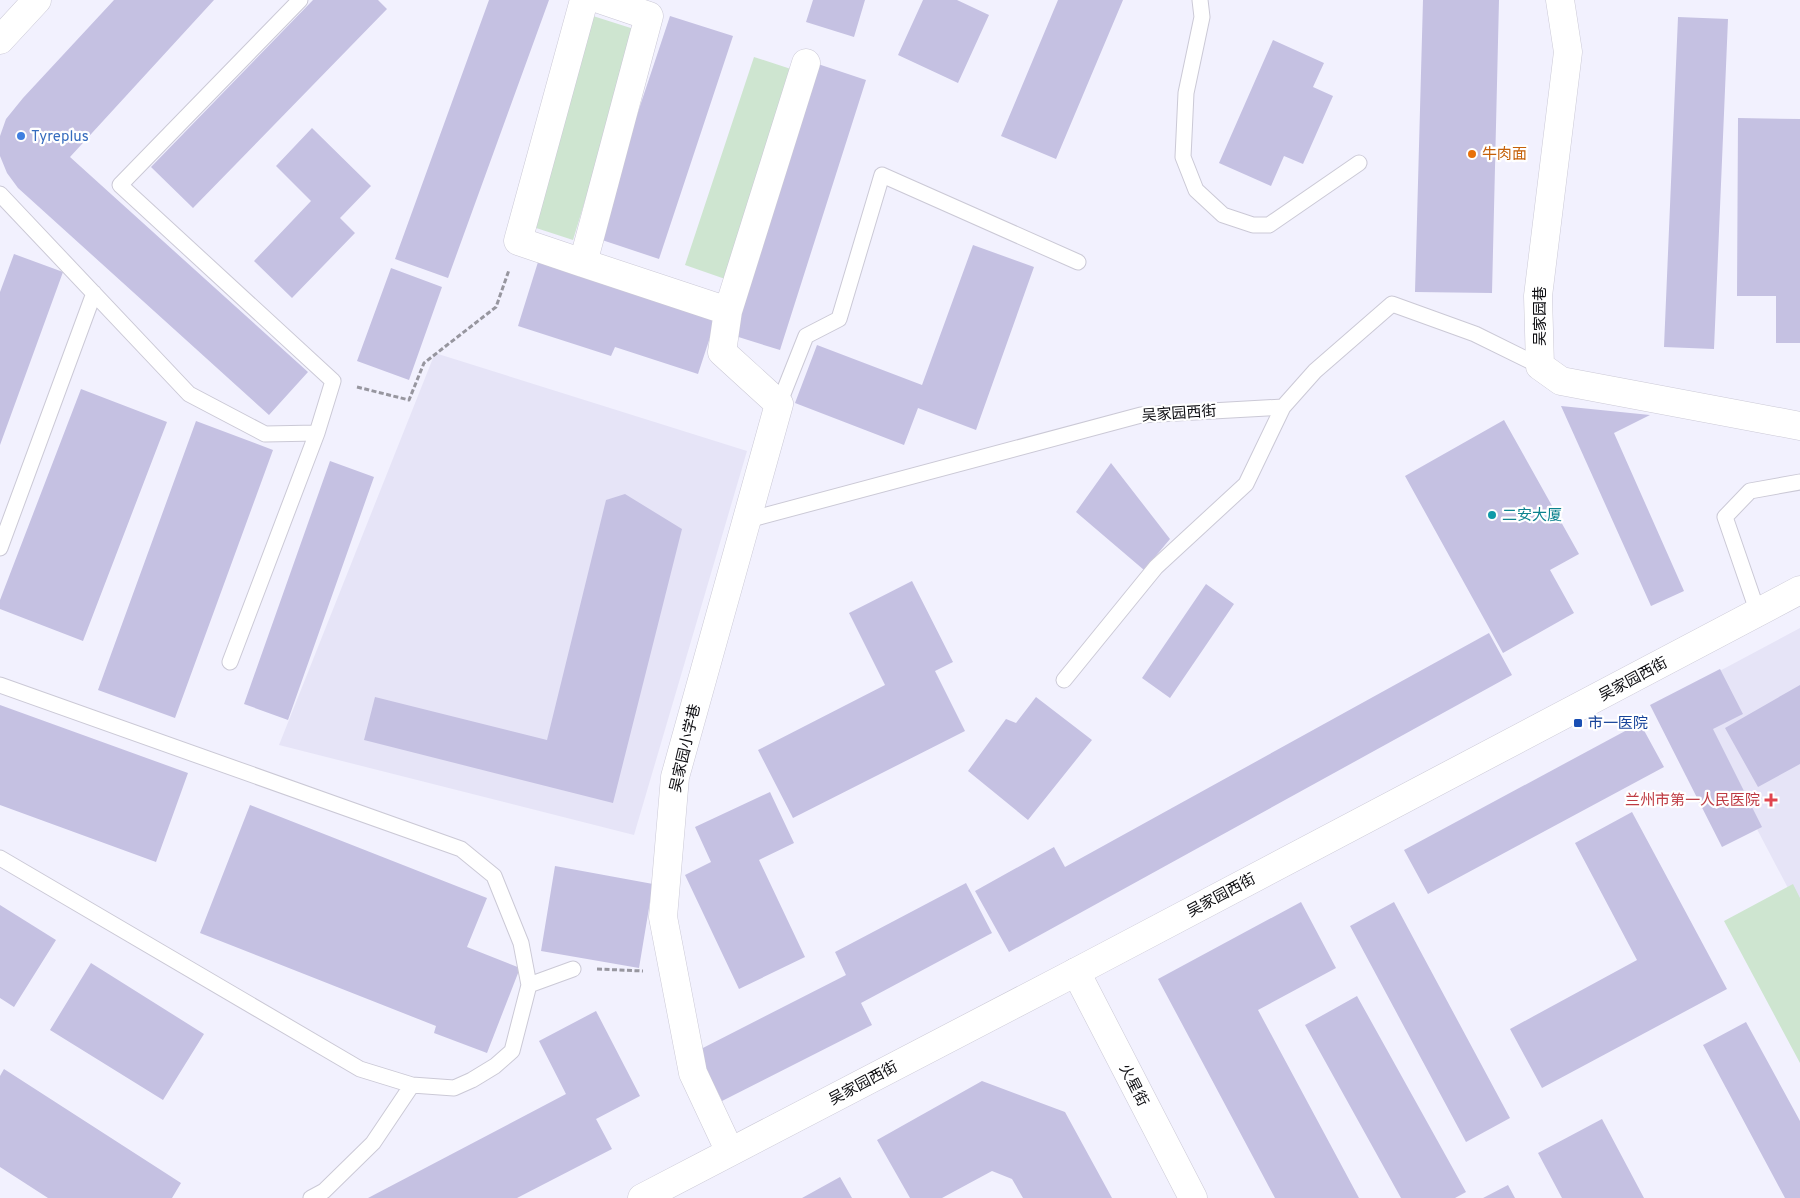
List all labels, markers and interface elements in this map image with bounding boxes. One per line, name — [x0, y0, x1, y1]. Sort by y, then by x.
place label: Tyreplus — [31, 128, 89, 147]
marker: Tyreplus — [15, 130, 27, 142]
place label: 牛肉面 — [1482, 146, 1527, 165]
marker: 牛肉面 — [1466, 148, 1478, 160]
street label: 吴家园巷 — [1532, 286, 1551, 346]
street label: 吴家园西街 — [1141, 402, 1217, 427]
place label: 二安大厦 — [1502, 507, 1562, 526]
marker: 二安大厦 — [1486, 509, 1498, 521]
street label: 吴家园西街 — [1596, 654, 1671, 706]
street label: 吴家园小学巷 — [667, 702, 706, 794]
place label: 市一医院 — [1588, 715, 1648, 734]
marker: 市一医院 — [1572, 717, 1584, 729]
place label: 兰州市第一人民医院 — [1625, 791, 1760, 811]
marker: 兰州市第一人民医院 — [1764, 793, 1778, 807]
street label: 吴家园西街 — [1184, 870, 1259, 922]
street label: 吴家园西街 — [826, 1058, 901, 1110]
street label: 火星街 — [1114, 1061, 1151, 1110]

